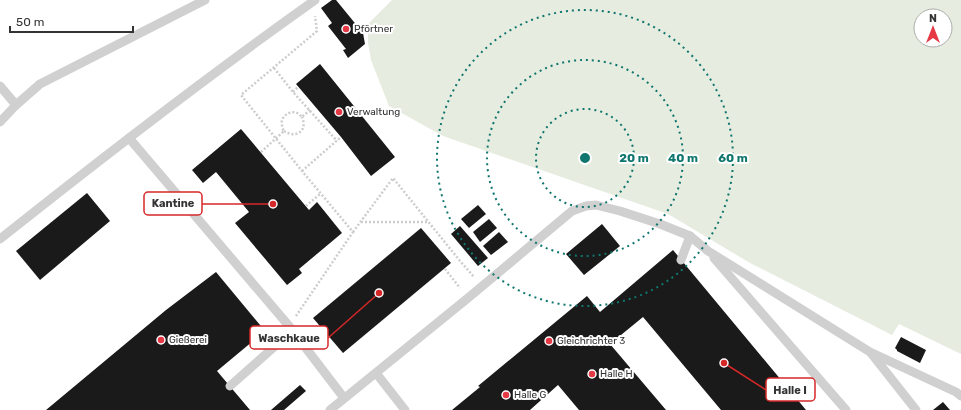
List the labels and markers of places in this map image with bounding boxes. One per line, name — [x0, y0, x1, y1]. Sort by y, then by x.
place label: Pförtner — [354, 23, 393, 35]
marker: Pförtner — [341, 24, 351, 34]
place label: Verwaltung — [347, 106, 400, 118]
marker: Verwaltung — [334, 107, 344, 117]
centre of rings — [578, 151, 592, 165]
callout: Kantine — [144, 192, 202, 215]
callout: Waschkaue — [250, 326, 328, 349]
place label: Gießerei — [169, 334, 207, 346]
marker: Gießerei — [156, 335, 166, 345]
place label: Gleichrichter 3 — [557, 335, 625, 347]
marker: Gleichrichter 3 — [544, 336, 554, 346]
place label: Halle H — [600, 368, 633, 380]
marker: Halle H — [587, 369, 597, 379]
callout: Halle I — [766, 378, 815, 401]
place label: Halle G — [514, 389, 547, 401]
marker: Halle G — [501, 390, 511, 400]

